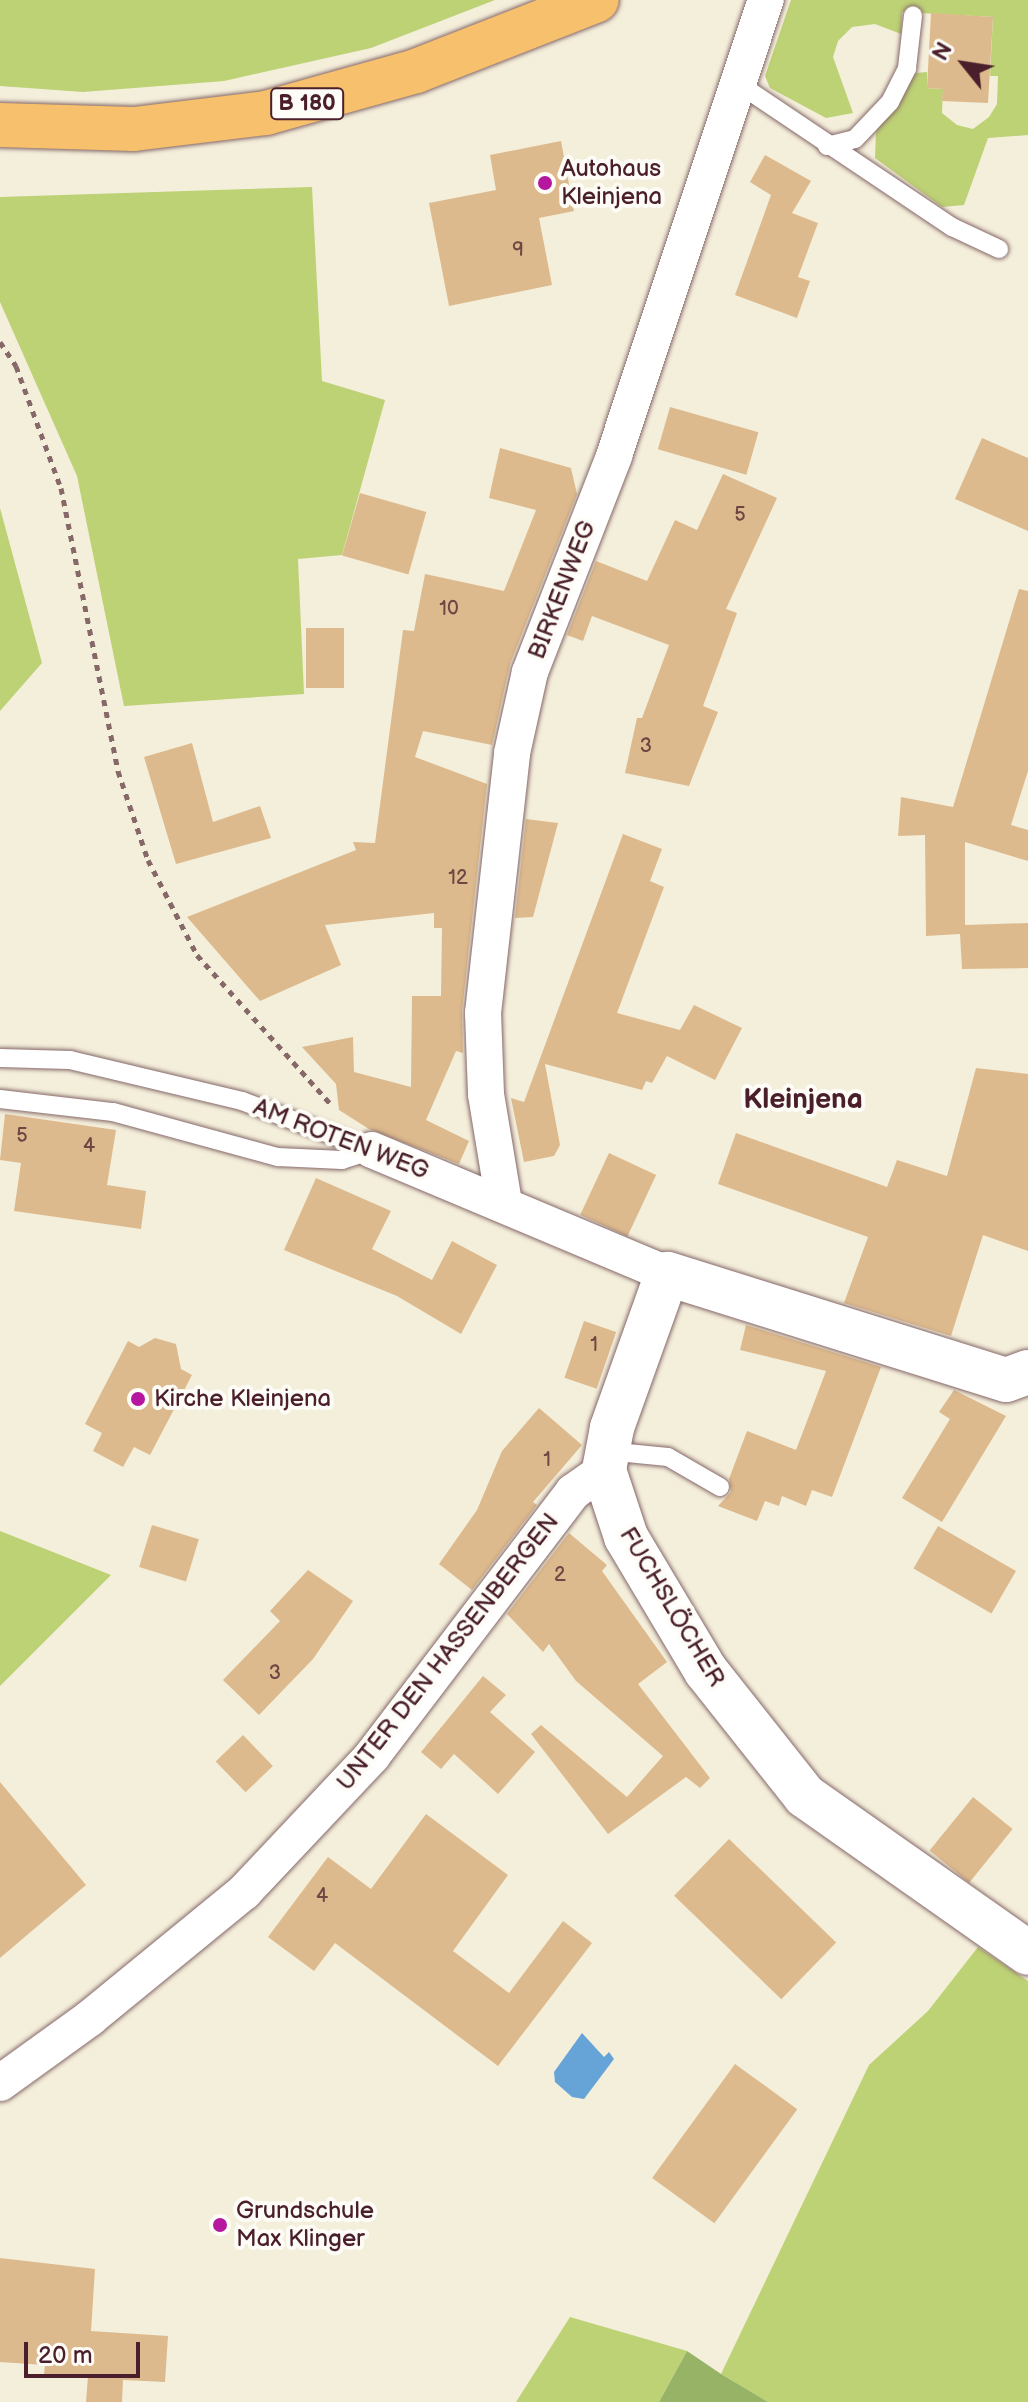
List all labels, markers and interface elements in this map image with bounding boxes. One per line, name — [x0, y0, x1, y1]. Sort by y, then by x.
north arrow — [924, 24, 1004, 104]
text: N — [927, 38, 959, 66]
road number: B 180 — [269, 86, 345, 122]
place label: Autohaus Kleinjena — [561, 155, 662, 211]
marker: Autohaus Kleinjena — [536, 174, 554, 192]
house number: 9 — [512, 238, 524, 262]
house number: 5 — [734, 503, 746, 527]
street label: BIRKENWEG — [522, 517, 602, 663]
house number: 10 — [439, 597, 459, 621]
house number: 3 — [640, 734, 652, 758]
house number: 12 — [448, 866, 468, 890]
district label: Kleinjena — [743, 1083, 863, 1117]
street label: AM ROTEN WEG — [249, 1092, 433, 1186]
house number: 5 — [16, 1124, 28, 1148]
house number: 4 — [83, 1134, 95, 1158]
house number: 1 — [590, 1333, 598, 1357]
place label: Kirche Kleinjena — [154, 1385, 331, 1413]
marker: Kirche Kleinjena — [129, 1390, 147, 1408]
house number: 1 — [543, 1448, 551, 1472]
street label: UNTER DEN HASSENBERGEN — [331, 1508, 565, 1796]
street label: FUCHSLÖCHER — [613, 1522, 731, 1692]
house number: 2 — [554, 1563, 566, 1587]
house number: 3 — [269, 1661, 281, 1685]
house number: 4 — [316, 1884, 328, 1908]
place label: Grundschule Max Klinger — [236, 2197, 374, 2253]
marker: Grundschule Max Klinger — [211, 2216, 229, 2234]
scale bar — [28, 2326, 144, 2376]
text: 20 m — [38, 2341, 93, 2370]

